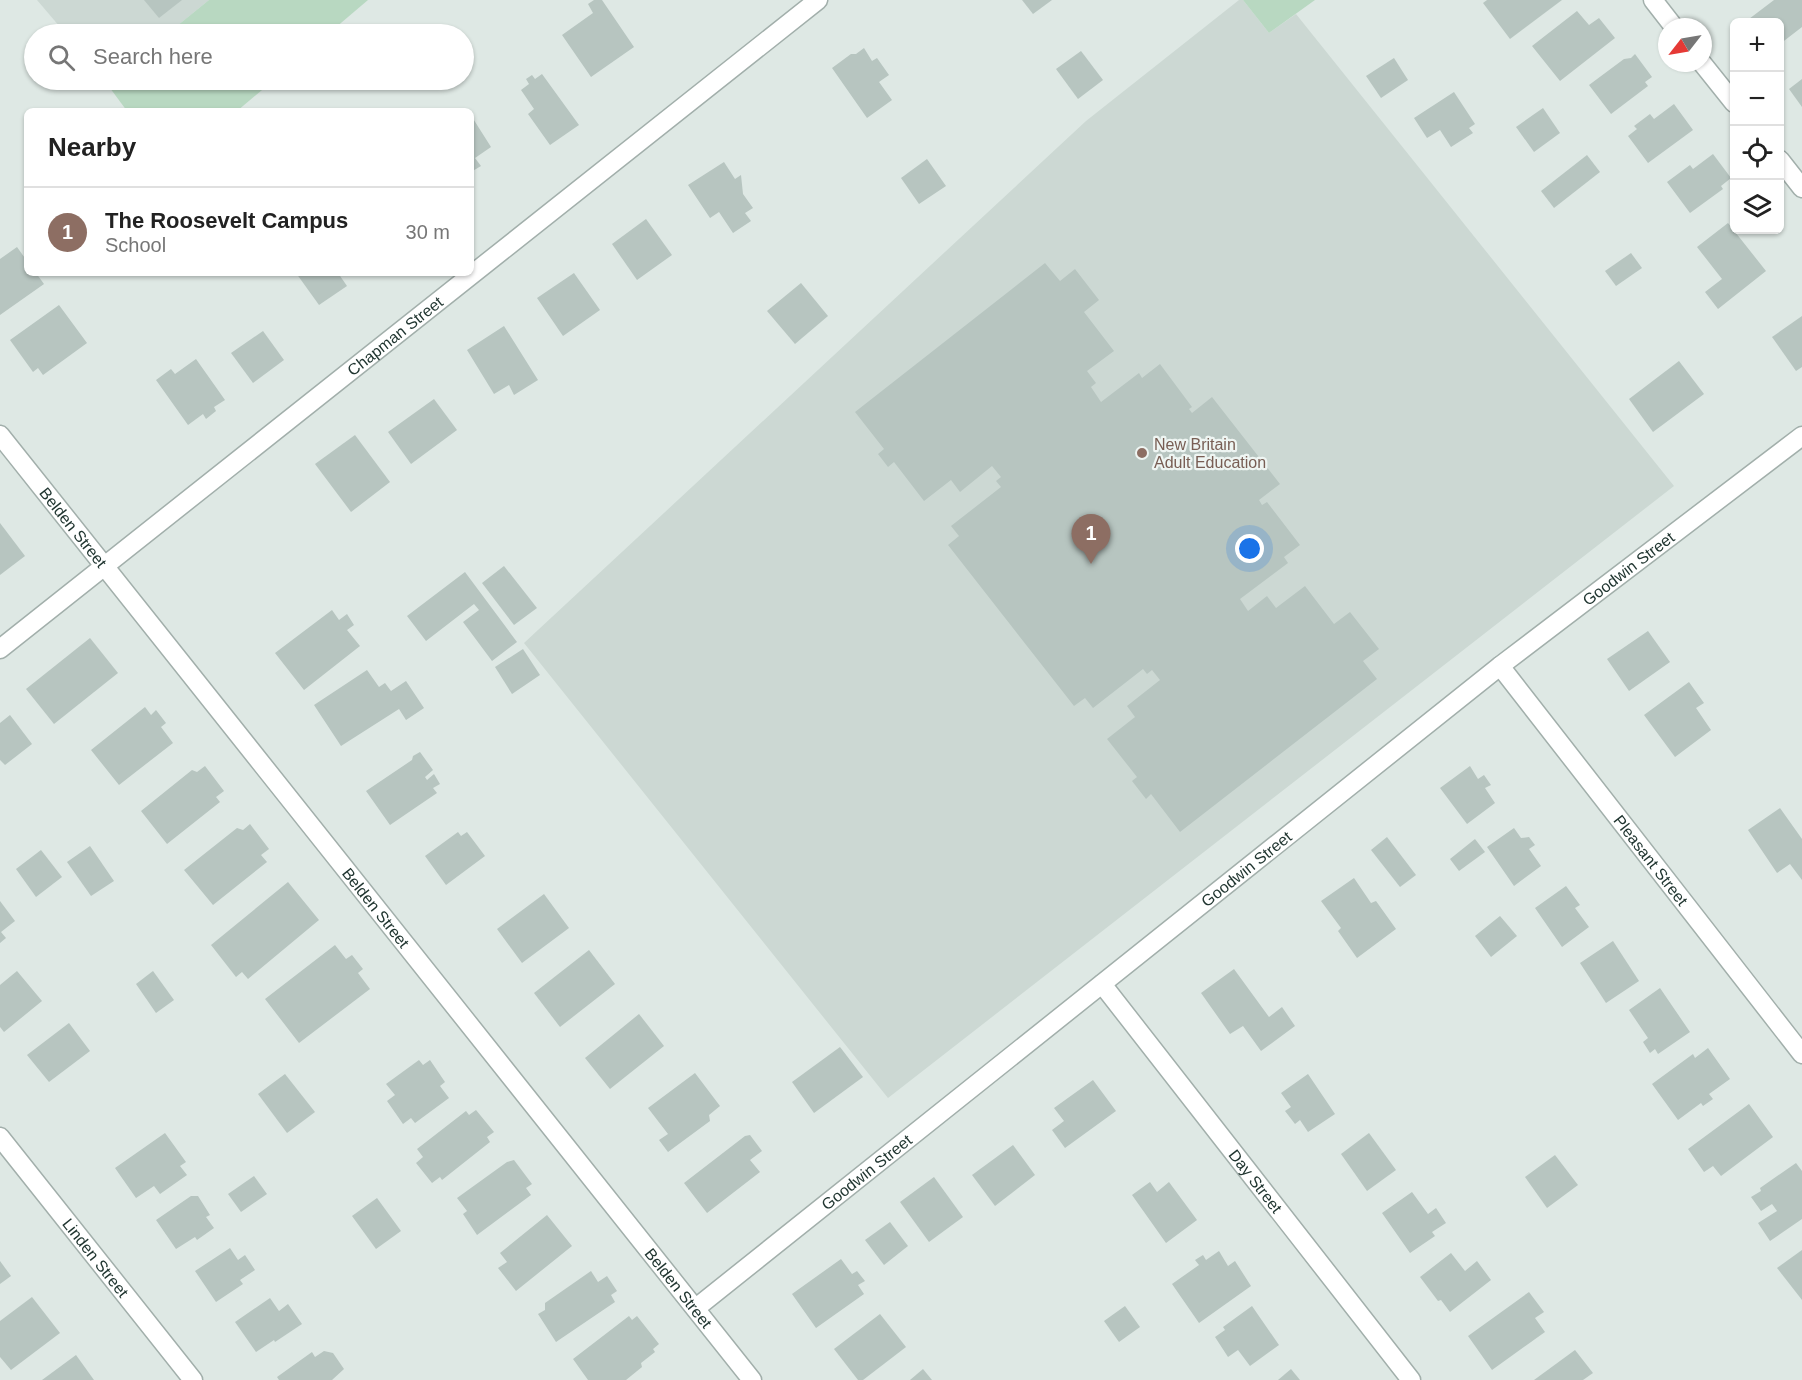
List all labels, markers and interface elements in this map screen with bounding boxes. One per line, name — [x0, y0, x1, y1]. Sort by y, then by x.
north arrow — [1658, 18, 1712, 72]
map controls — [1730, 18, 1784, 234]
button: + — [1730, 18, 1784, 72]
search box — [24, 24, 474, 90]
icon: search — [45, 41, 78, 74]
text: Search here — [93, 44, 213, 69]
button: − — [1730, 72, 1784, 126]
button: locate — [1730, 126, 1784, 180]
text: Nearby — [48, 132, 136, 162]
button: layers — [1730, 180, 1784, 234]
text: The Roosevelt Campus — [105, 208, 348, 233]
text: 1 — [62, 221, 73, 243]
text: 30 m — [406, 221, 450, 243]
text: School — [105, 234, 166, 256]
street label: Chapman Street — [344, 293, 446, 379]
place label: New Britain Adult Education — [1154, 436, 1266, 471]
marker: New Britain Adult Education — [1135, 446, 1149, 460]
street label: Belden Street — [37, 484, 111, 571]
pin: 1 — [1072, 514, 1110, 564]
street label: Goodwin Street — [1579, 528, 1678, 609]
your location — [1235, 534, 1264, 563]
street label: Pleasant Street — [1611, 812, 1692, 909]
street label: Goodwin Street — [1198, 827, 1295, 910]
street label: Belden Street — [339, 864, 413, 951]
street label: Goodwin Street — [818, 1131, 915, 1213]
street label: Day Street — [1226, 1146, 1286, 1217]
street label: Linden Street — [59, 1215, 132, 1301]
street label: Belden Street — [642, 1245, 716, 1332]

